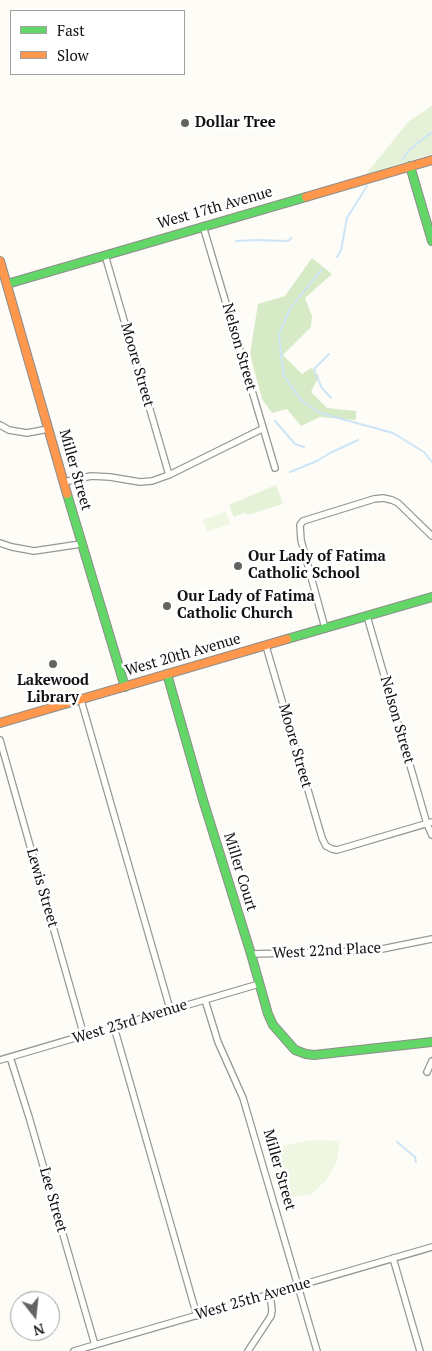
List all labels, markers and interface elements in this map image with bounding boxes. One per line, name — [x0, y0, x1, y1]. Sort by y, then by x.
legend — [10, 10, 185, 75]
text: Fast — [57, 20, 85, 40]
text: Slow — [57, 45, 89, 65]
place label: Dollar Tree — [195, 114, 276, 132]
marker: Dollar Tree — [179, 117, 191, 129]
street label: West 17th Avenue — [155, 183, 275, 233]
street label: Nelson Street — [218, 301, 260, 393]
street label: Moore Street — [116, 321, 158, 409]
street label: Miller Street — [55, 427, 95, 513]
place label: Our Lady of Fatima Catholic School — [248, 548, 386, 583]
marker: Our Lady of Fatima Catholic School — [232, 560, 244, 572]
place label: Our Lady of Fatima Catholic Church — [177, 588, 315, 623]
marker: Our Lady of Fatima Catholic Church — [161, 600, 173, 612]
street label: West 20th Avenue — [123, 630, 243, 680]
marker: Lakewood Library — [47, 658, 59, 670]
place label: Lakewood Library — [17, 672, 89, 707]
street label: Nelson Street — [376, 674, 418, 766]
street label: Moore Street — [274, 702, 316, 790]
street label: Miller Court — [220, 831, 260, 913]
street label: Lewis Street — [22, 846, 62, 930]
street label: West 22nd Place — [272, 939, 382, 963]
street label: West 23rd Avenue — [70, 996, 190, 1048]
street label: Miller Street — [259, 1127, 299, 1213]
street label: Lee Street — [35, 1165, 71, 1235]
street label: West 25th Avenue — [193, 1274, 313, 1324]
north arrow — [10, 1291, 60, 1341]
text: N — [31, 1319, 47, 1341]

